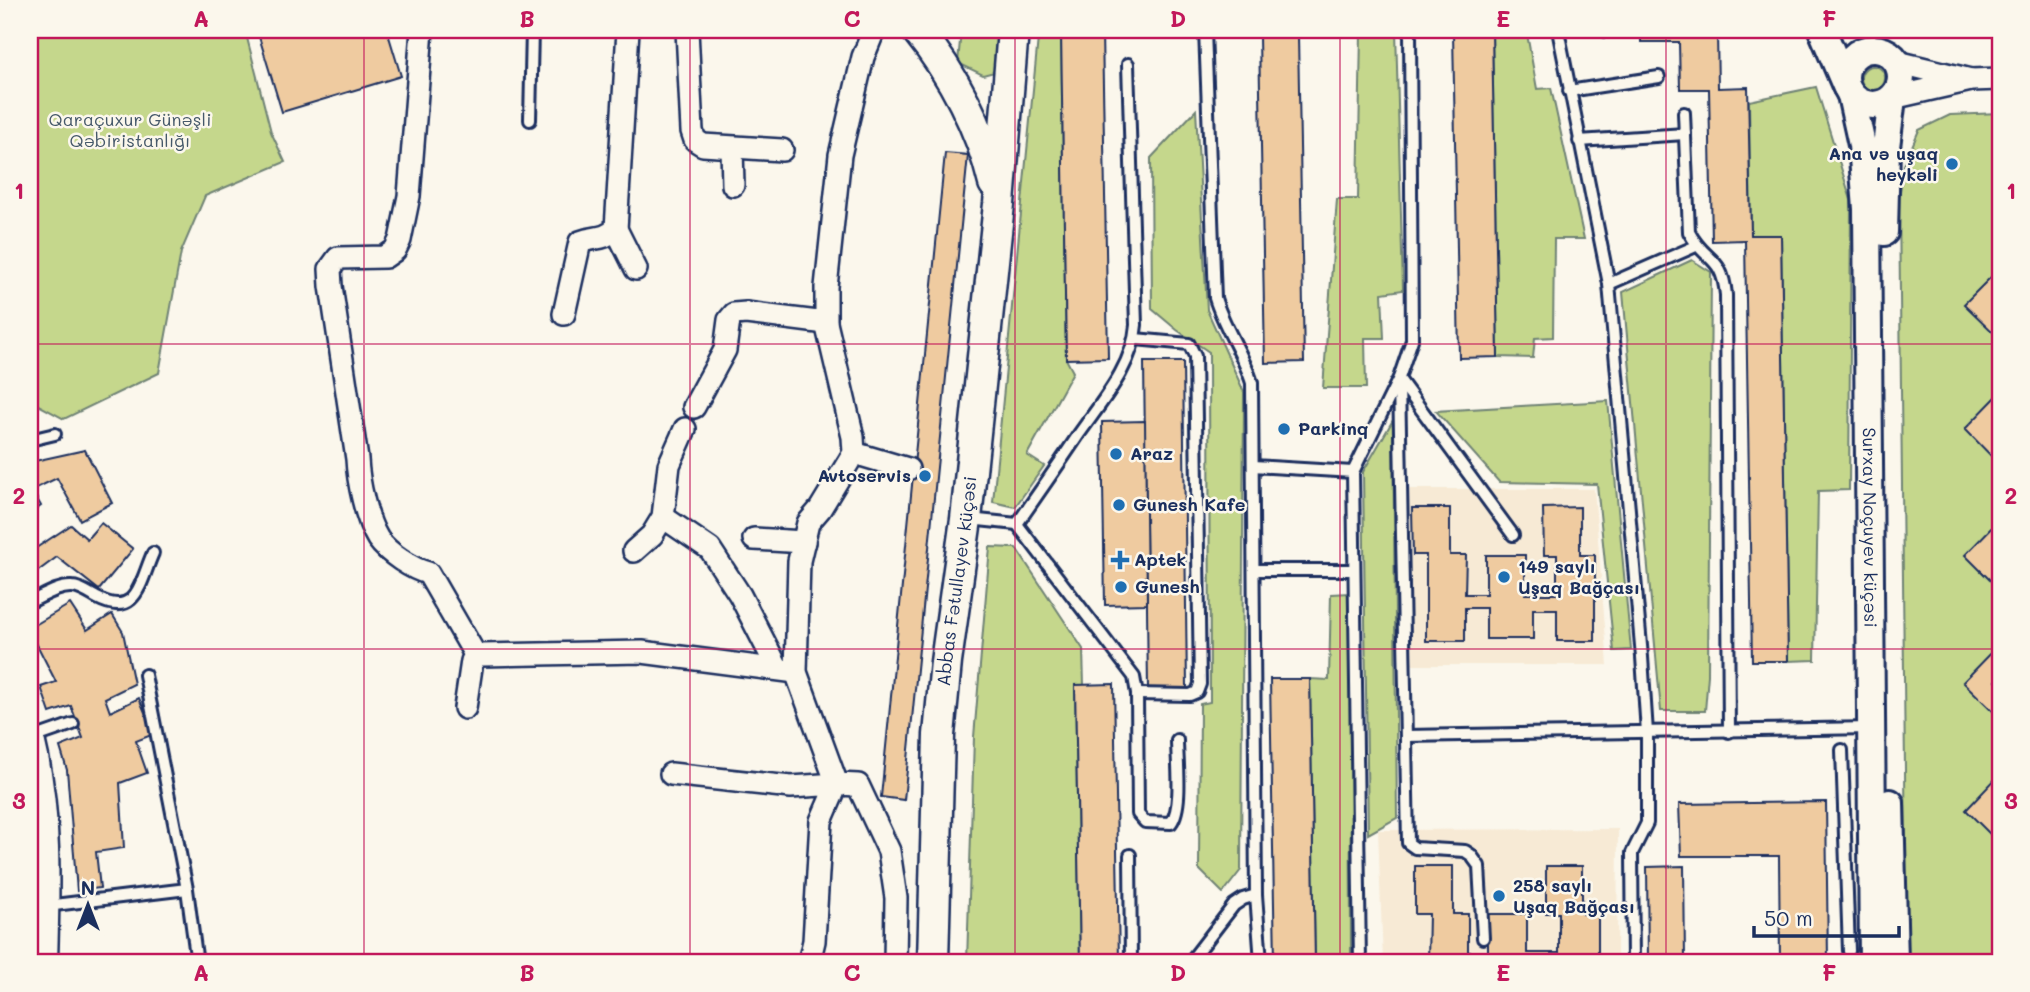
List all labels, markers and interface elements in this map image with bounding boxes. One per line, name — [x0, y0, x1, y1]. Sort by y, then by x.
text: A — [193, 3, 209, 33]
text: B — [519, 3, 535, 33]
text: C — [843, 3, 861, 33]
text: D — [1170, 3, 1186, 33]
text: E — [1496, 3, 1510, 33]
text: F — [1822, 3, 1836, 33]
park label: Qaraçuxur Günəşli Qəbiristanlığı — [49, 107, 211, 152]
place label: Ana və uşaq heykəli — [1829, 141, 1938, 186]
marker: Ana və uşaq heykəli — [1944, 156, 1960, 172]
text: 1 — [14, 175, 24, 205]
text: 1 — [2006, 175, 2016, 205]
place label: Parkinq — [1298, 416, 1368, 440]
marker: Parkinq — [1276, 421, 1292, 437]
street label: Surxay Noçuyev küçəsi — [1858, 427, 1883, 628]
place label: Araz — [1130, 441, 1173, 465]
marker: Araz — [1108, 446, 1124, 462]
place label: Avtoservis — [817, 463, 911, 487]
marker: Avtoservis — [917, 468, 933, 484]
street label: Abbas Fətullayev küçəsi — [931, 475, 981, 687]
text: 2 — [13, 480, 25, 510]
text: 2 — [2005, 480, 2017, 510]
place label: Gunesh Kafe — [1133, 492, 1246, 516]
marker: Gunesh Kafe — [1111, 497, 1127, 513]
place label: Aptek — [1134, 547, 1186, 571]
marker: Aptek — [1112, 552, 1128, 568]
place label: 149 saylı Uşaq Bağçası — [1518, 554, 1640, 599]
marker: 149 saylı Uşaq Bağçası — [1496, 569, 1512, 585]
place label: Gunesh — [1135, 574, 1200, 598]
marker: Gunesh — [1113, 579, 1129, 595]
text: 3 — [12, 785, 26, 815]
text: 3 — [2004, 785, 2018, 815]
north arrow — [52, 870, 122, 940]
place label: 258 saylı Uşaq Bağçası — [1513, 873, 1635, 918]
text: N — [81, 875, 95, 900]
marker: 258 saylı Uşaq Bağçası — [1491, 888, 1507, 904]
scale bar — [1754, 894, 1899, 938]
text: 50 m — [1764, 904, 1813, 931]
text: A — [193, 957, 209, 987]
text: B — [519, 957, 535, 987]
text: C — [843, 957, 861, 987]
text: D — [1170, 957, 1186, 987]
text: E — [1496, 957, 1510, 987]
text: F — [1822, 957, 1836, 987]

